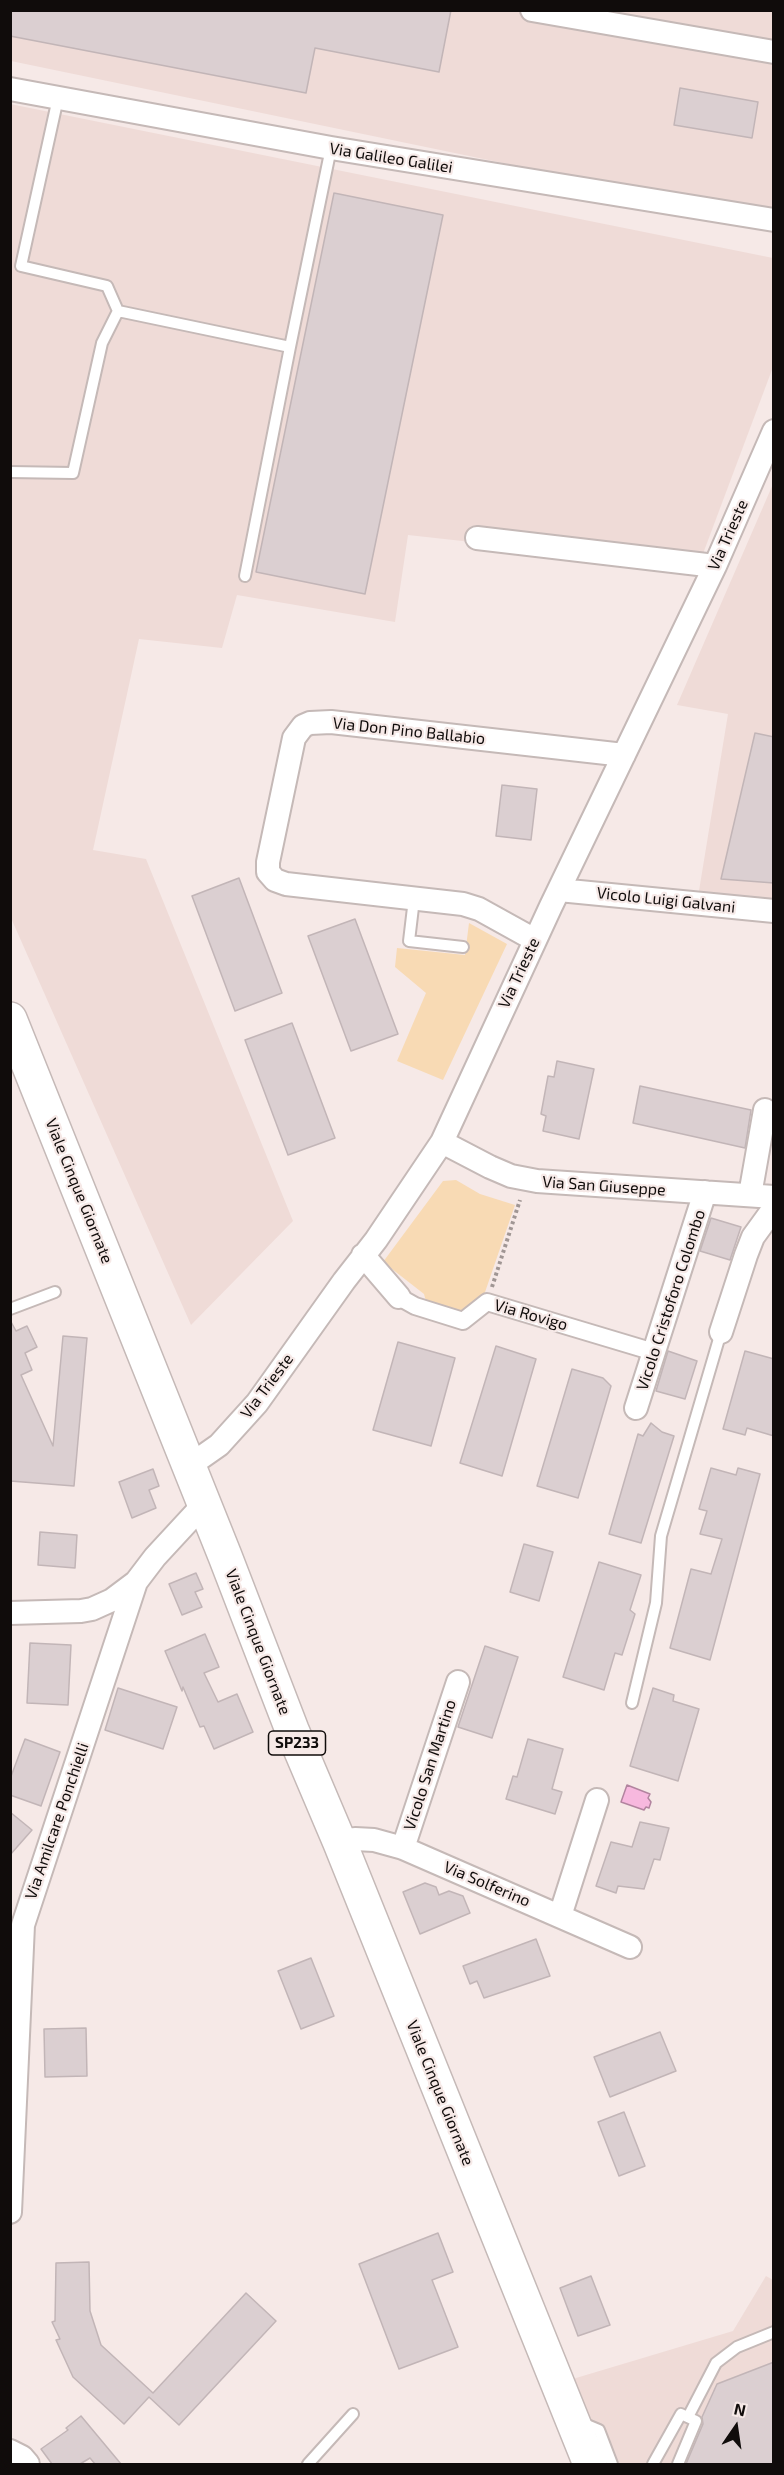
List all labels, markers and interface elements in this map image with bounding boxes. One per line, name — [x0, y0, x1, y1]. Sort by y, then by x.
street label: Via Galileo Galilei — [328, 139, 454, 177]
street label: Via Trieste — [704, 497, 752, 573]
street label: Via Don Pino Ballabio — [332, 713, 486, 749]
street label: Vicolo Luigi Galvani — [596, 883, 736, 917]
street label: Via Trieste — [494, 935, 544, 1011]
street label: Viale Cinque Giornate — [41, 1116, 117, 1266]
street label: Via San Giuseppe — [542, 1172, 666, 1200]
street label: Vicolo Cristoforo Colombo — [633, 1207, 709, 1393]
street label: Via Rovigo — [492, 1295, 570, 1335]
street label: Via Trieste — [237, 1350, 297, 1422]
street label: Viale Cinque Giornate — [221, 1566, 295, 1718]
street label: Vicolo San Martino — [400, 1697, 460, 1833]
road number: SP233 — [268, 1731, 326, 1755]
street label: Via Amilcare Ponchielli — [21, 1740, 93, 1902]
street label: Via Solferino — [441, 1857, 533, 1911]
street label: Viale Cinque Giornate — [402, 2018, 478, 2168]
north arrow — [706, 2397, 766, 2457]
text: N — [732, 2398, 748, 2420]

